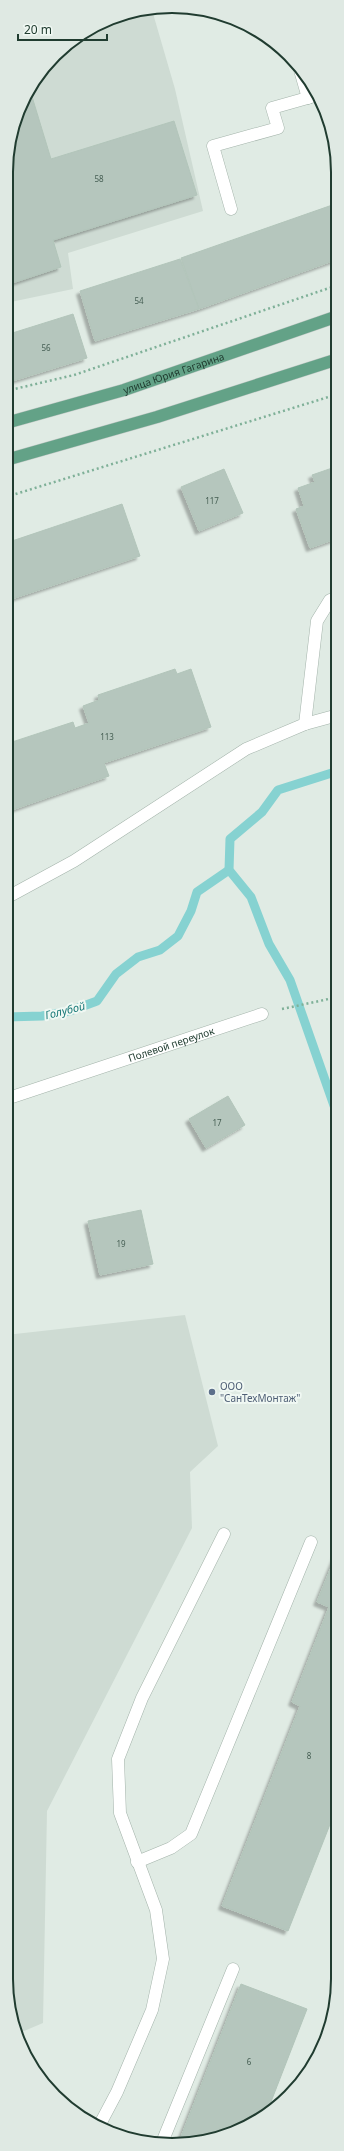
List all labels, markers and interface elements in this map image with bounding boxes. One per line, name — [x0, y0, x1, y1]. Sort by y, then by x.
scale bar — [18, 16, 107, 42]
text: 20 m — [24, 21, 52, 38]
house number: 58 — [94, 173, 104, 184]
house number: 54 — [134, 295, 144, 306]
house number: 56 — [41, 342, 51, 353]
street label: улица Юрия Гагарина — [121, 349, 226, 397]
house number: 117 — [205, 495, 219, 506]
house number: 113 — [100, 731, 114, 742]
water label: Голубой — [43, 998, 87, 1022]
street label: Полевой переулок — [126, 1023, 217, 1065]
house number: 17 — [212, 1117, 222, 1128]
house number: 19 — [116, 1238, 126, 1249]
place label: ООО "СанТехМонтаж" — [220, 1379, 300, 1405]
marker: ООО "СанТехМонтаж" — [207, 1387, 217, 1397]
house number: 8 — [307, 1750, 312, 1761]
house number: 6 — [247, 2056, 252, 2067]

